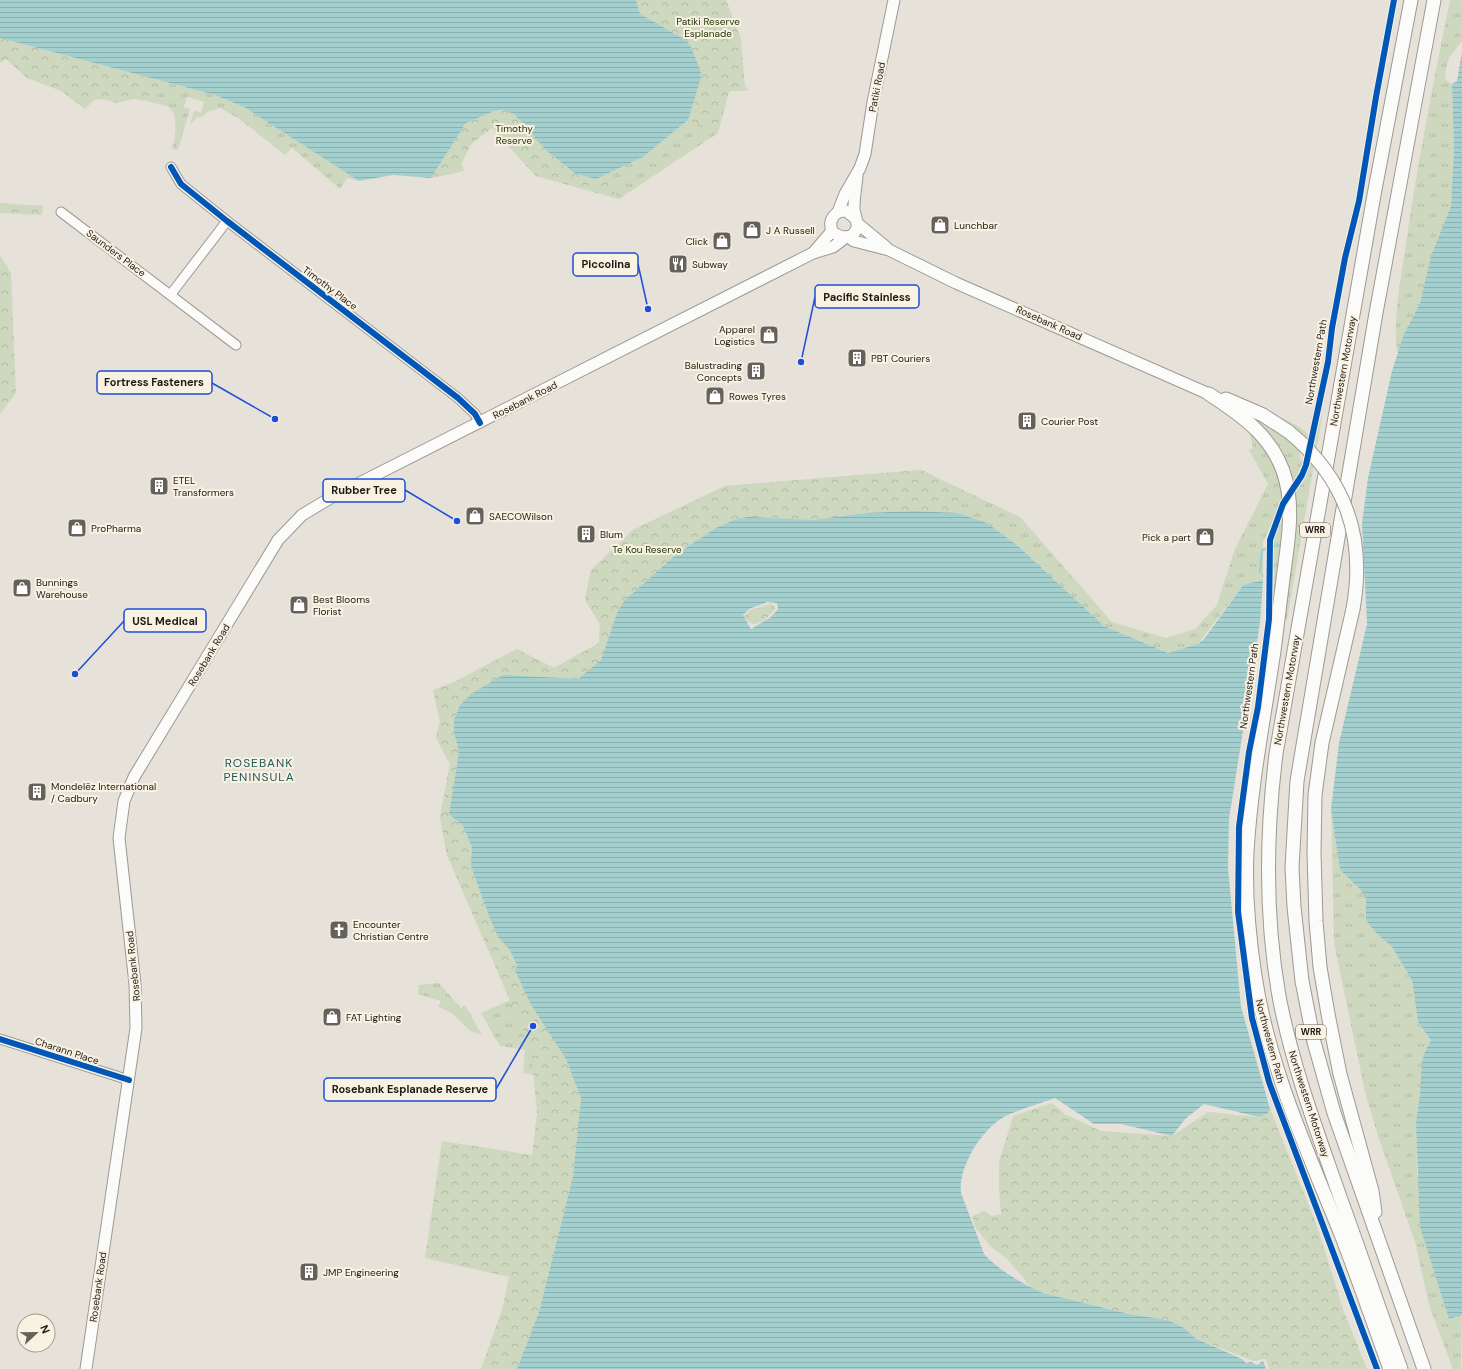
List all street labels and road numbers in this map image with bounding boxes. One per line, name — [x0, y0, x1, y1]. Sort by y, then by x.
street label: Patiki Road — [866, 61, 888, 113]
street label: Saunders Place — [84, 226, 148, 280]
street label: Timothy Place — [300, 263, 360, 313]
street label: Rosebank Road — [1014, 303, 1084, 343]
street label: Northwestern Motorway — [1327, 315, 1359, 427]
street label: Northwestern Path — [1302, 318, 1330, 406]
street label: Rosebank Road — [491, 378, 559, 422]
road number: WRR — [1300, 523, 1330, 537]
street label: Rosebank Road — [185, 621, 233, 689]
street label: Northwestern Motorway — [1271, 634, 1303, 746]
street label: Northwestern Path — [1237, 642, 1261, 730]
street label: Rosebank Road — [123, 930, 143, 1002]
street label: Northwestern Path — [1253, 998, 1288, 1085]
road number: WRR — [1296, 1025, 1326, 1039]
street label: Charann Place — [33, 1035, 101, 1068]
street label: Northwestern Motorway — [1286, 1049, 1333, 1159]
street label: Rosebank Road — [87, 1251, 109, 1323]

